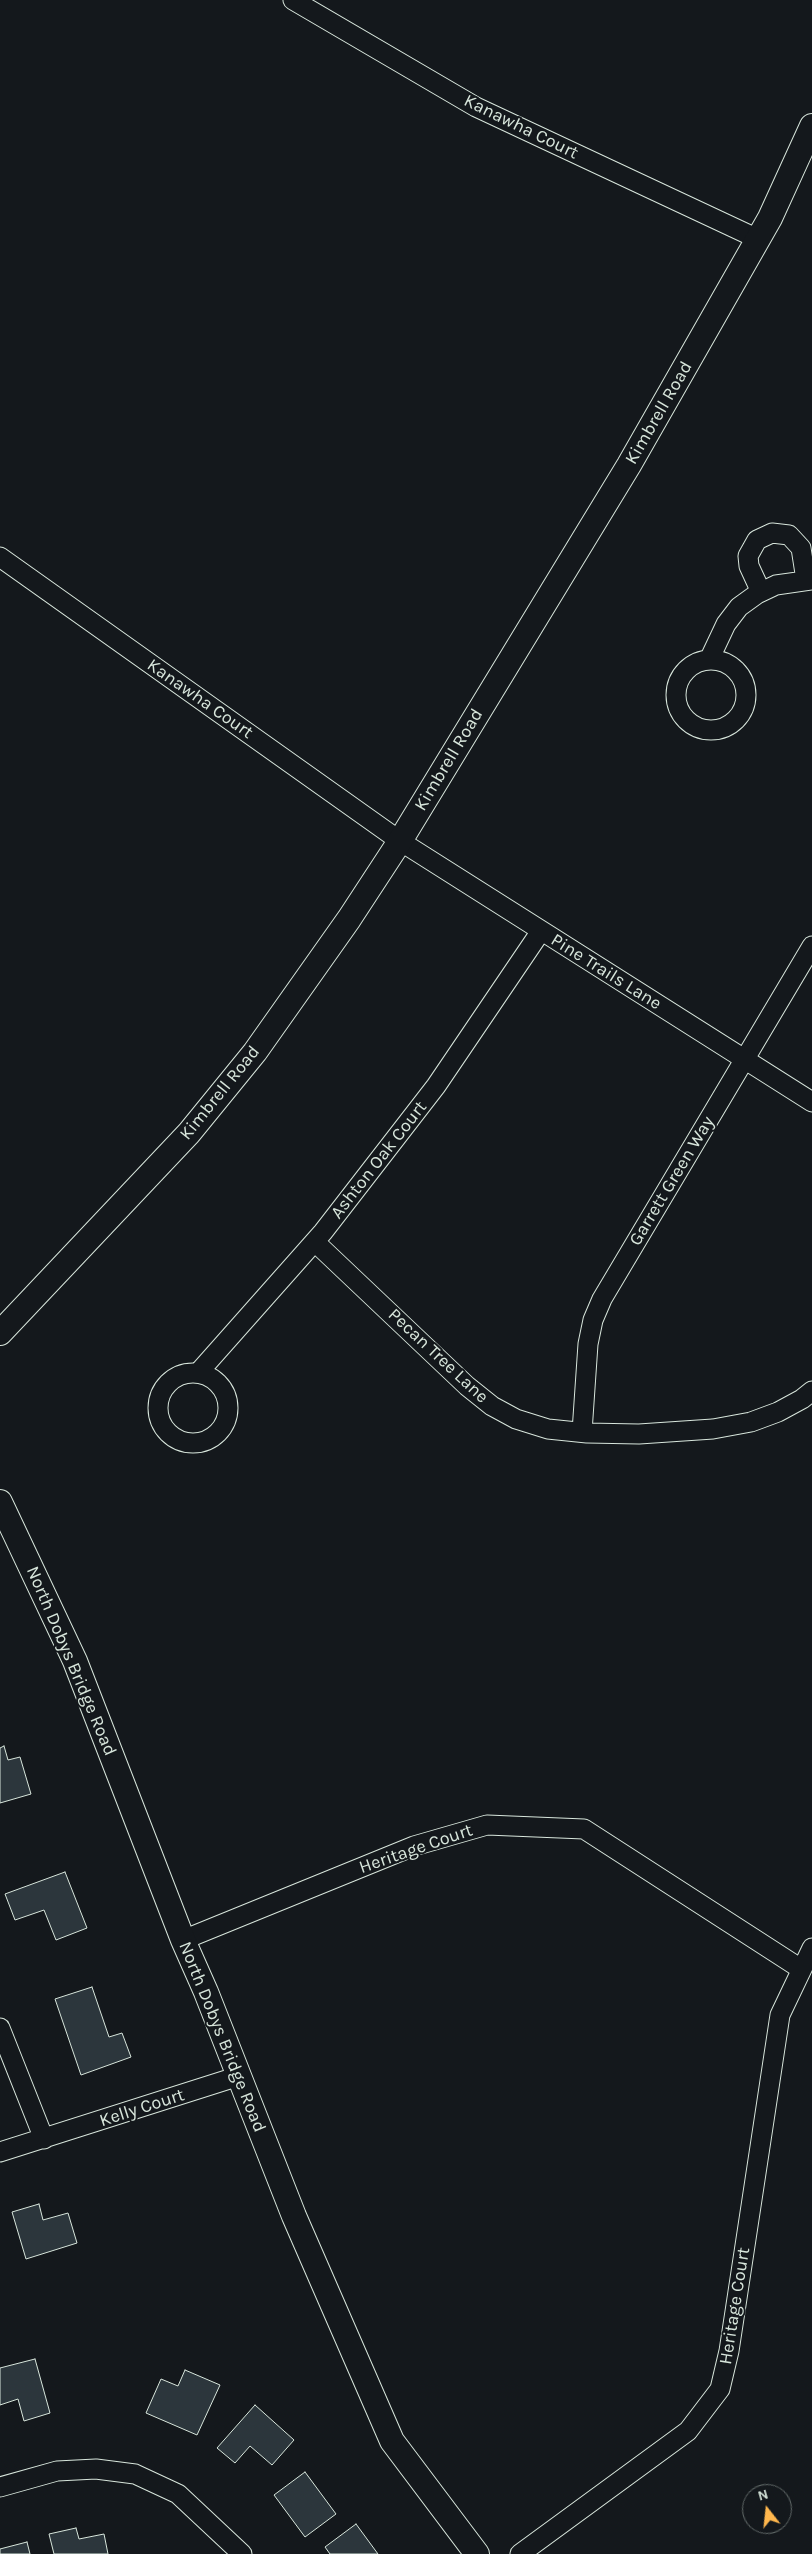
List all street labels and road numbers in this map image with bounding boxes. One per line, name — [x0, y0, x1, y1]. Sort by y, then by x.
street label: Kanawha Court — [460, 90, 582, 164]
street label: Kimbrell Road — [621, 358, 697, 468]
street label: Kanawha Court — [143, 654, 257, 744]
street label: Kimbrell Road — [410, 705, 488, 815]
street label: Pine Trails Lane — [547, 929, 665, 1015]
street label: Kimbrell Road — [175, 1041, 265, 1145]
street label: Ashton Oak Court — [326, 1097, 432, 1223]
street label: Garrett Green Way — [625, 1112, 719, 1250]
street label: Pecan Tree Lane — [383, 1304, 493, 1408]
street label: North Dobys Bridge Road — [21, 1563, 121, 1759]
street label: Heritage Court — [356, 1819, 476, 1879]
street label: North Dobys Bridge Road — [174, 1938, 270, 2136]
street label: Kelly Court — [97, 2084, 187, 2132]
street label: Heritage Court — [715, 2246, 755, 2366]

